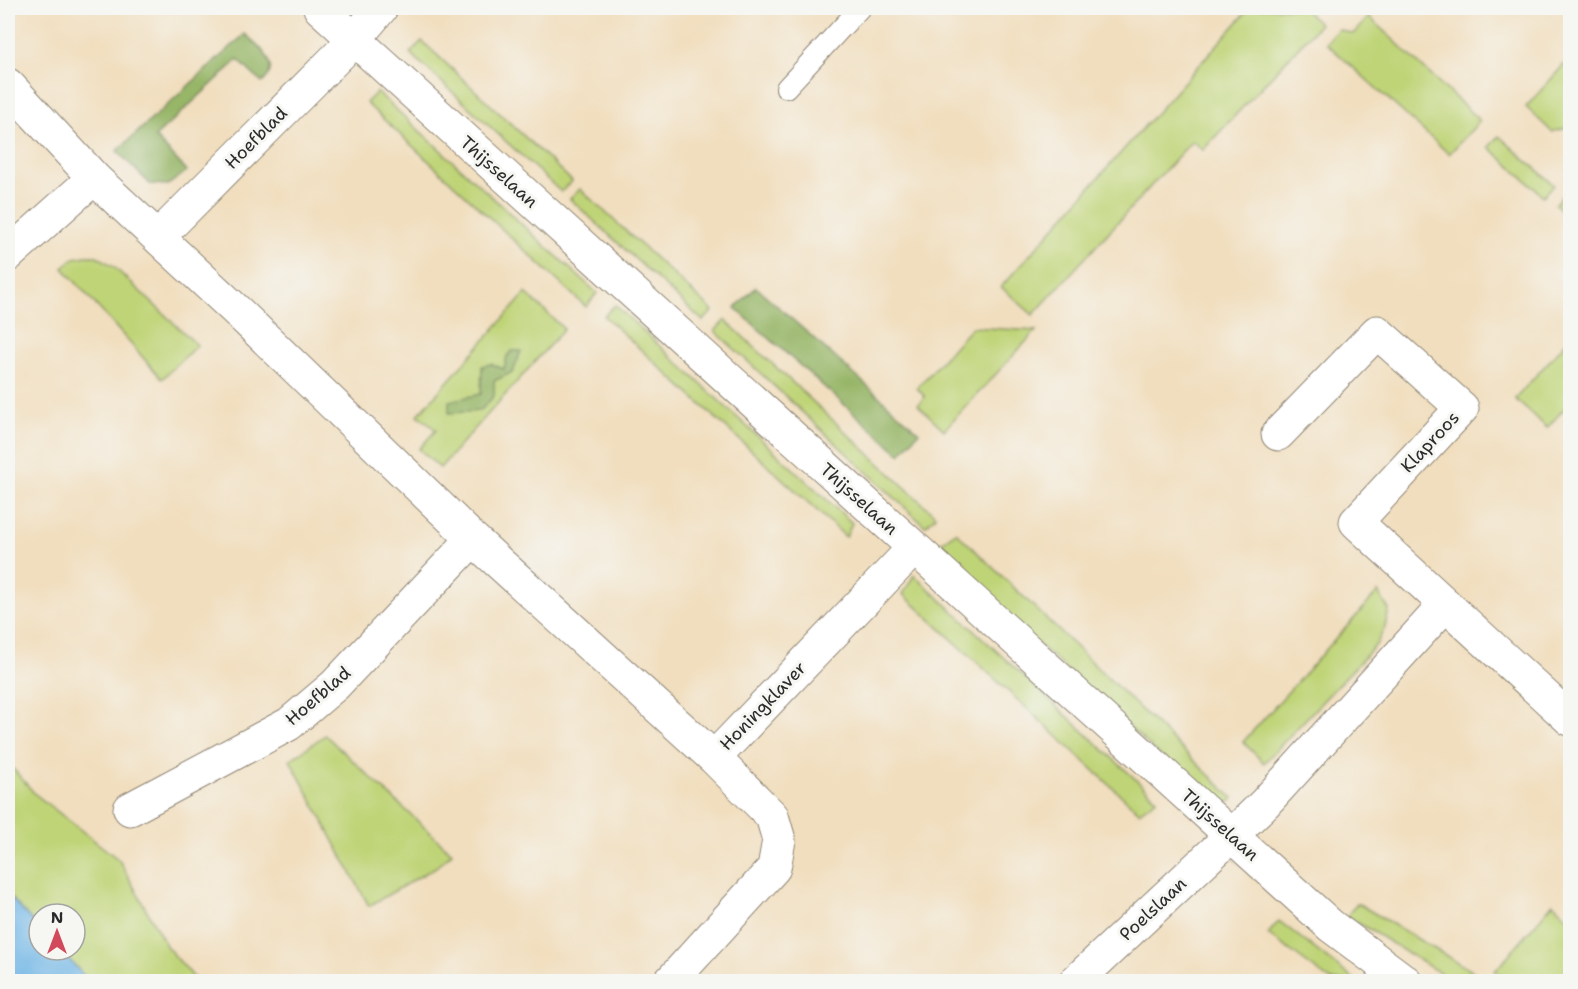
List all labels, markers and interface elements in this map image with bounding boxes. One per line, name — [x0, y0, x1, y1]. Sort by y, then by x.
street label: Hoefblad — [220, 102, 292, 174]
street label: Thijsselaan — [455, 131, 543, 213]
street label: Klaproos — [1395, 406, 1465, 478]
street label: Thijsselaan — [815, 458, 903, 540]
street label: Honingklaver — [714, 656, 812, 756]
street label: Hoefblad — [280, 661, 356, 731]
street label: Thijsselaan — [1176, 784, 1264, 866]
street label: Poelslaan — [1114, 872, 1192, 946]
north arrow — [27, 902, 87, 962]
text: N — [51, 907, 63, 928]

